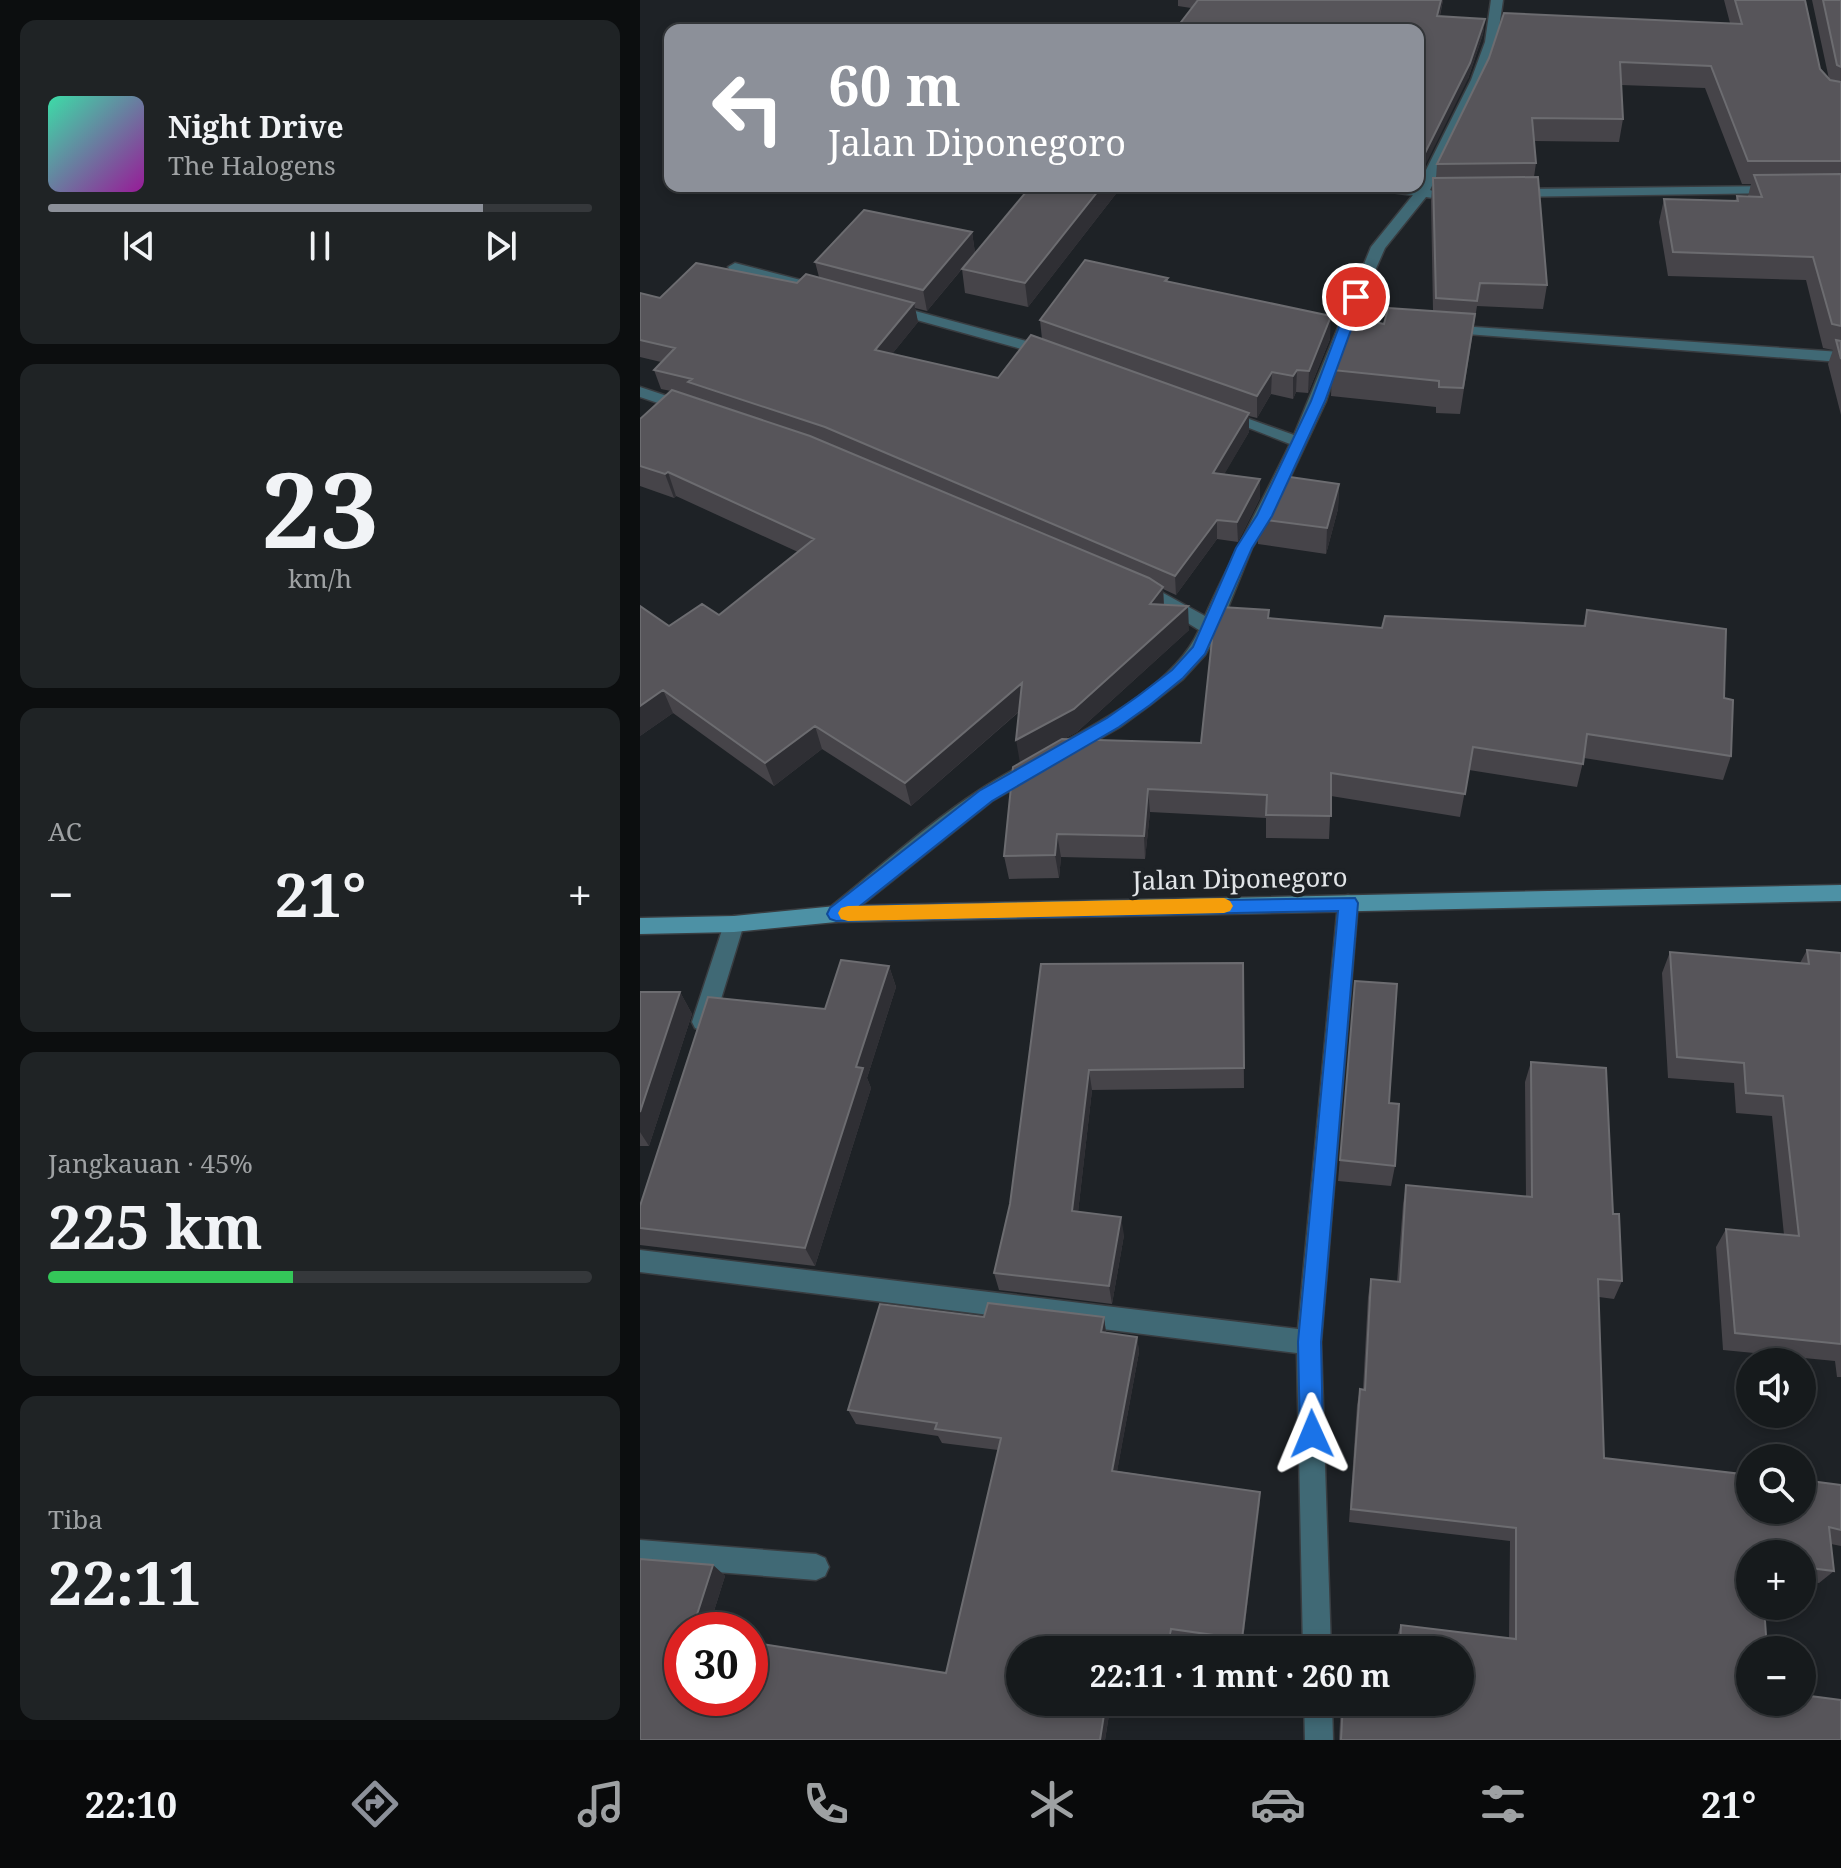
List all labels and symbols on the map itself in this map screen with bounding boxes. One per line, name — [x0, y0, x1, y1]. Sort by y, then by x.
pin — [1322, 263, 1390, 331]
street label: Jalan Diponegoro — [1131, 858, 1348, 898]
position arrow — [1270, 1392, 1354, 1476]
speed limit sign: 30 — [664, 1612, 768, 1716]

